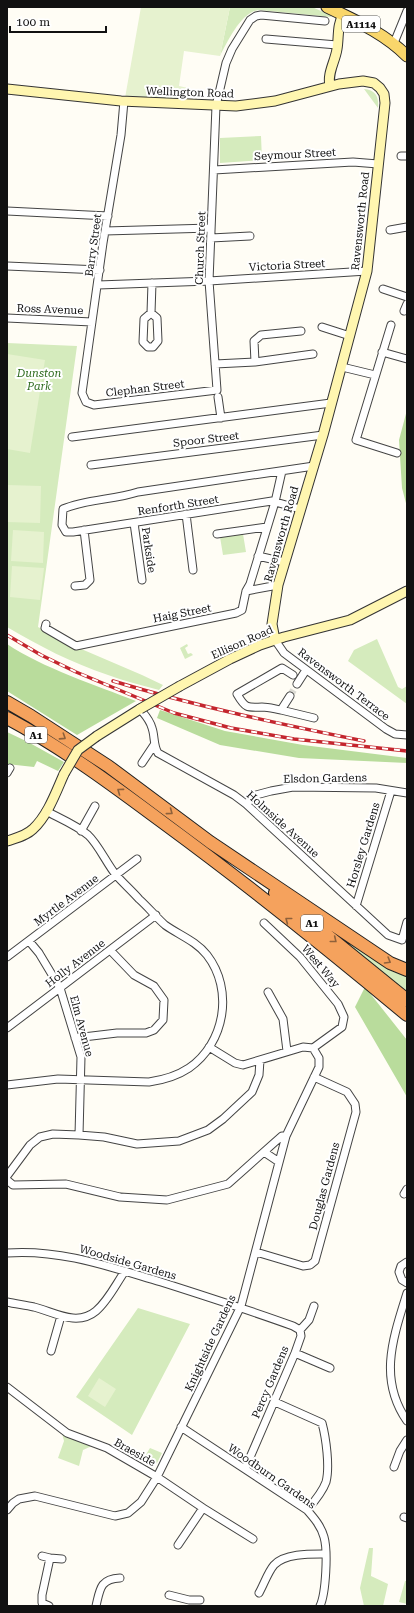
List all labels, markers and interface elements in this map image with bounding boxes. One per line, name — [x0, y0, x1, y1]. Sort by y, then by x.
scale bar — [10, 8, 106, 34]
text: 100 m — [16, 15, 50, 29]
road number: A1114 — [342, 16, 380, 32]
street label: Wellington Road — [146, 84, 234, 101]
street label: Seymour Street — [254, 146, 336, 163]
street label: Ravensworth Road — [349, 171, 372, 271]
street label: Church Street — [193, 211, 208, 285]
street label: Barry Street — [83, 213, 104, 277]
street label: Victoria Street — [249, 257, 326, 274]
street label: Ross Avenue — [16, 302, 84, 317]
park label: Dunston Park — [16, 367, 62, 393]
street label: Clephan Street — [105, 377, 185, 400]
street label: Spoor Street — [172, 429, 240, 450]
street label: Ravensworth Road — [262, 485, 301, 584]
street label: Renforth Street — [137, 493, 220, 518]
street label: Parkside — [139, 526, 158, 574]
street label: Haig Street — [152, 601, 212, 626]
street label: Ellison Road — [209, 623, 275, 662]
street label: Ravensworth Terrace — [295, 646, 392, 723]
road number: A1 — [25, 727, 47, 743]
one-way arrow — [59, 732, 66, 739]
street label: Elsdon Gardens — [283, 771, 367, 786]
street label: Holmside Avenue — [244, 788, 322, 860]
one-way arrow — [118, 789, 125, 796]
street label: Horsley Gardens — [344, 801, 383, 889]
one-way arrow — [165, 807, 172, 814]
street label: Myrtle Avenue — [31, 872, 101, 929]
road number: A1 — [301, 915, 323, 931]
one-way arrow — [286, 918, 293, 925]
one-way arrow — [329, 936, 336, 943]
street label: Holly Avenue — [43, 937, 108, 990]
street label: West Way — [299, 942, 343, 991]
one-way arrow — [384, 956, 391, 963]
street label: Elm Avenue — [67, 994, 96, 1058]
street label: Douglas Gardens — [307, 1141, 342, 1231]
street label: Woodside Gardens — [78, 1242, 178, 1283]
street label: Knightside Gardens — [182, 1293, 239, 1394]
street label: Percy Gardens — [249, 1344, 292, 1420]
street label: Braeside — [112, 1436, 158, 1469]
street label: Woodburn Gardens — [225, 1441, 318, 1512]

